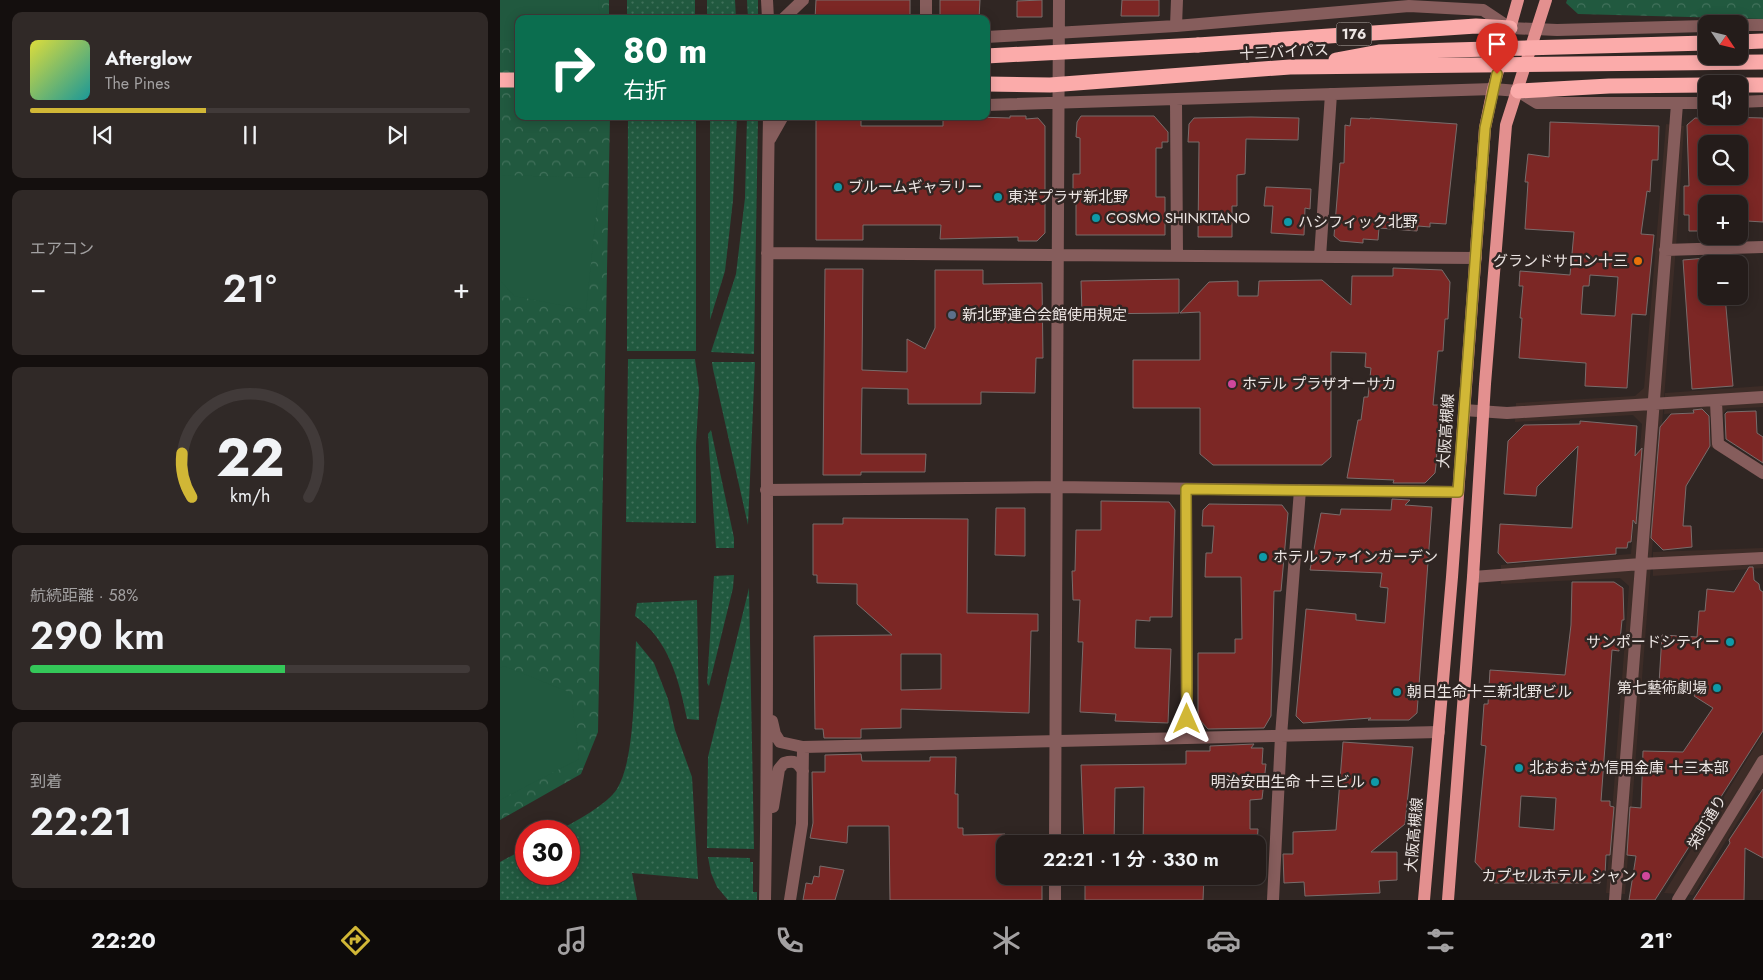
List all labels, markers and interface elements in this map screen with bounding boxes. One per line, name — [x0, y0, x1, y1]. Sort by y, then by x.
north arrow — [1698, 15, 1748, 65]
map controls — [1698, 15, 1748, 305]
road number: 176 — [1336, 22, 1372, 46]
pin — [1476, 23, 1518, 74]
text: 80 m — [623, 26, 707, 76]
icon: arrive — [1483, 30, 1511, 58]
icon: right — [540, 35, 605, 100]
street label: 十三バイパス — [1239, 39, 1329, 65]
text: Afterglow — [105, 45, 192, 72]
text: The Pines — [105, 72, 170, 95]
text: 右折 — [623, 74, 667, 106]
button: sound — [1698, 75, 1748, 125]
icon: previous — [89, 121, 117, 149]
icon: pause — [236, 121, 264, 149]
icon: next — [383, 121, 411, 149]
button: search — [1698, 135, 1748, 185]
place label: ブルームギャラリー — [848, 176, 983, 198]
marker: ブルームギャラリー — [832, 181, 844, 193]
place label: 東洋プラザ新北野 — [1008, 186, 1128, 208]
marker: 東洋プラザ新北野 — [992, 191, 1004, 203]
button: + — [1698, 195, 1748, 245]
place label: COSMO SHINKITANO — [1106, 207, 1250, 229]
place label: ハシフィック北野 — [1298, 211, 1418, 233]
marker: COSMO SHINKITANO — [1090, 212, 1102, 224]
marker: ハシフィック北野 — [1282, 216, 1294, 228]
text: エアコン — [30, 237, 94, 260]
place label: グランドサロン十三 — [1493, 250, 1628, 272]
marker: グランドサロン十三 — [1632, 255, 1644, 267]
button: − — [1698, 255, 1748, 305]
text: 21° — [223, 261, 276, 316]
text: − — [30, 268, 47, 309]
text: + — [453, 268, 470, 309]
place label: 新北野連合会館使用規定 — [962, 304, 1127, 326]
marker: 新北野連合会館使用規定 — [946, 309, 958, 321]
place label: ホテル プラザオーサカ — [1242, 373, 1396, 395]
marker: ホテル プラザオーサカ — [1226, 378, 1238, 390]
street label: 大阪高槻線 — [1432, 393, 1460, 469]
text: 22 — [216, 420, 284, 496]
text: km/h — [230, 483, 270, 509]
place label: ホテルファインガーデン — [1273, 546, 1438, 568]
marker: ホテルファインガーデン — [1257, 551, 1269, 563]
text: 航続距離 · 58% — [30, 584, 138, 607]
text: 290 km — [30, 608, 165, 663]
place label: サンポードシティー — [1586, 631, 1720, 653]
marker: サンポードシティー — [1724, 636, 1736, 648]
place label: 第七藝術劇場 — [1617, 677, 1707, 699]
place label: 朝日生命十三新北野ビル — [1407, 681, 1572, 703]
marker: 第七藝術劇場 — [1711, 682, 1723, 694]
marker: 朝日生命十三新北野ビル — [1391, 686, 1403, 698]
position arrow — [1160, 692, 1212, 744]
place label: 北おおさか信用金庫 十三本部 — [1529, 757, 1729, 779]
marker: 北おおさか信用金庫 十三本部 — [1513, 762, 1525, 774]
text: 到着 — [30, 770, 62, 793]
place label: 明治安田生命 十三ビル — [1210, 771, 1365, 793]
marker: 明治安田生命 十三ビル — [1369, 776, 1381, 788]
street label: 栄町通り — [1682, 791, 1732, 853]
text: 22:21 — [30, 794, 132, 849]
street label: 大阪高槻線 — [1400, 797, 1428, 873]
speed limit sign: 30 — [515, 820, 580, 885]
text: 22:21 · 1 分 · 330 m — [1043, 846, 1219, 873]
place label: カプセルホテル シャン — [1481, 865, 1636, 887]
marker: カプセルホテル シャン — [1640, 870, 1652, 882]
icon: directions — [338, 923, 373, 958]
icon: music — [555, 923, 590, 958]
icon: phone — [772, 923, 807, 958]
icon: climate — [989, 923, 1024, 958]
icon: car — [1206, 923, 1241, 958]
icon: filters — [1423, 923, 1458, 958]
text: 22:20 — [91, 924, 156, 956]
text: 21° — [1640, 924, 1672, 956]

